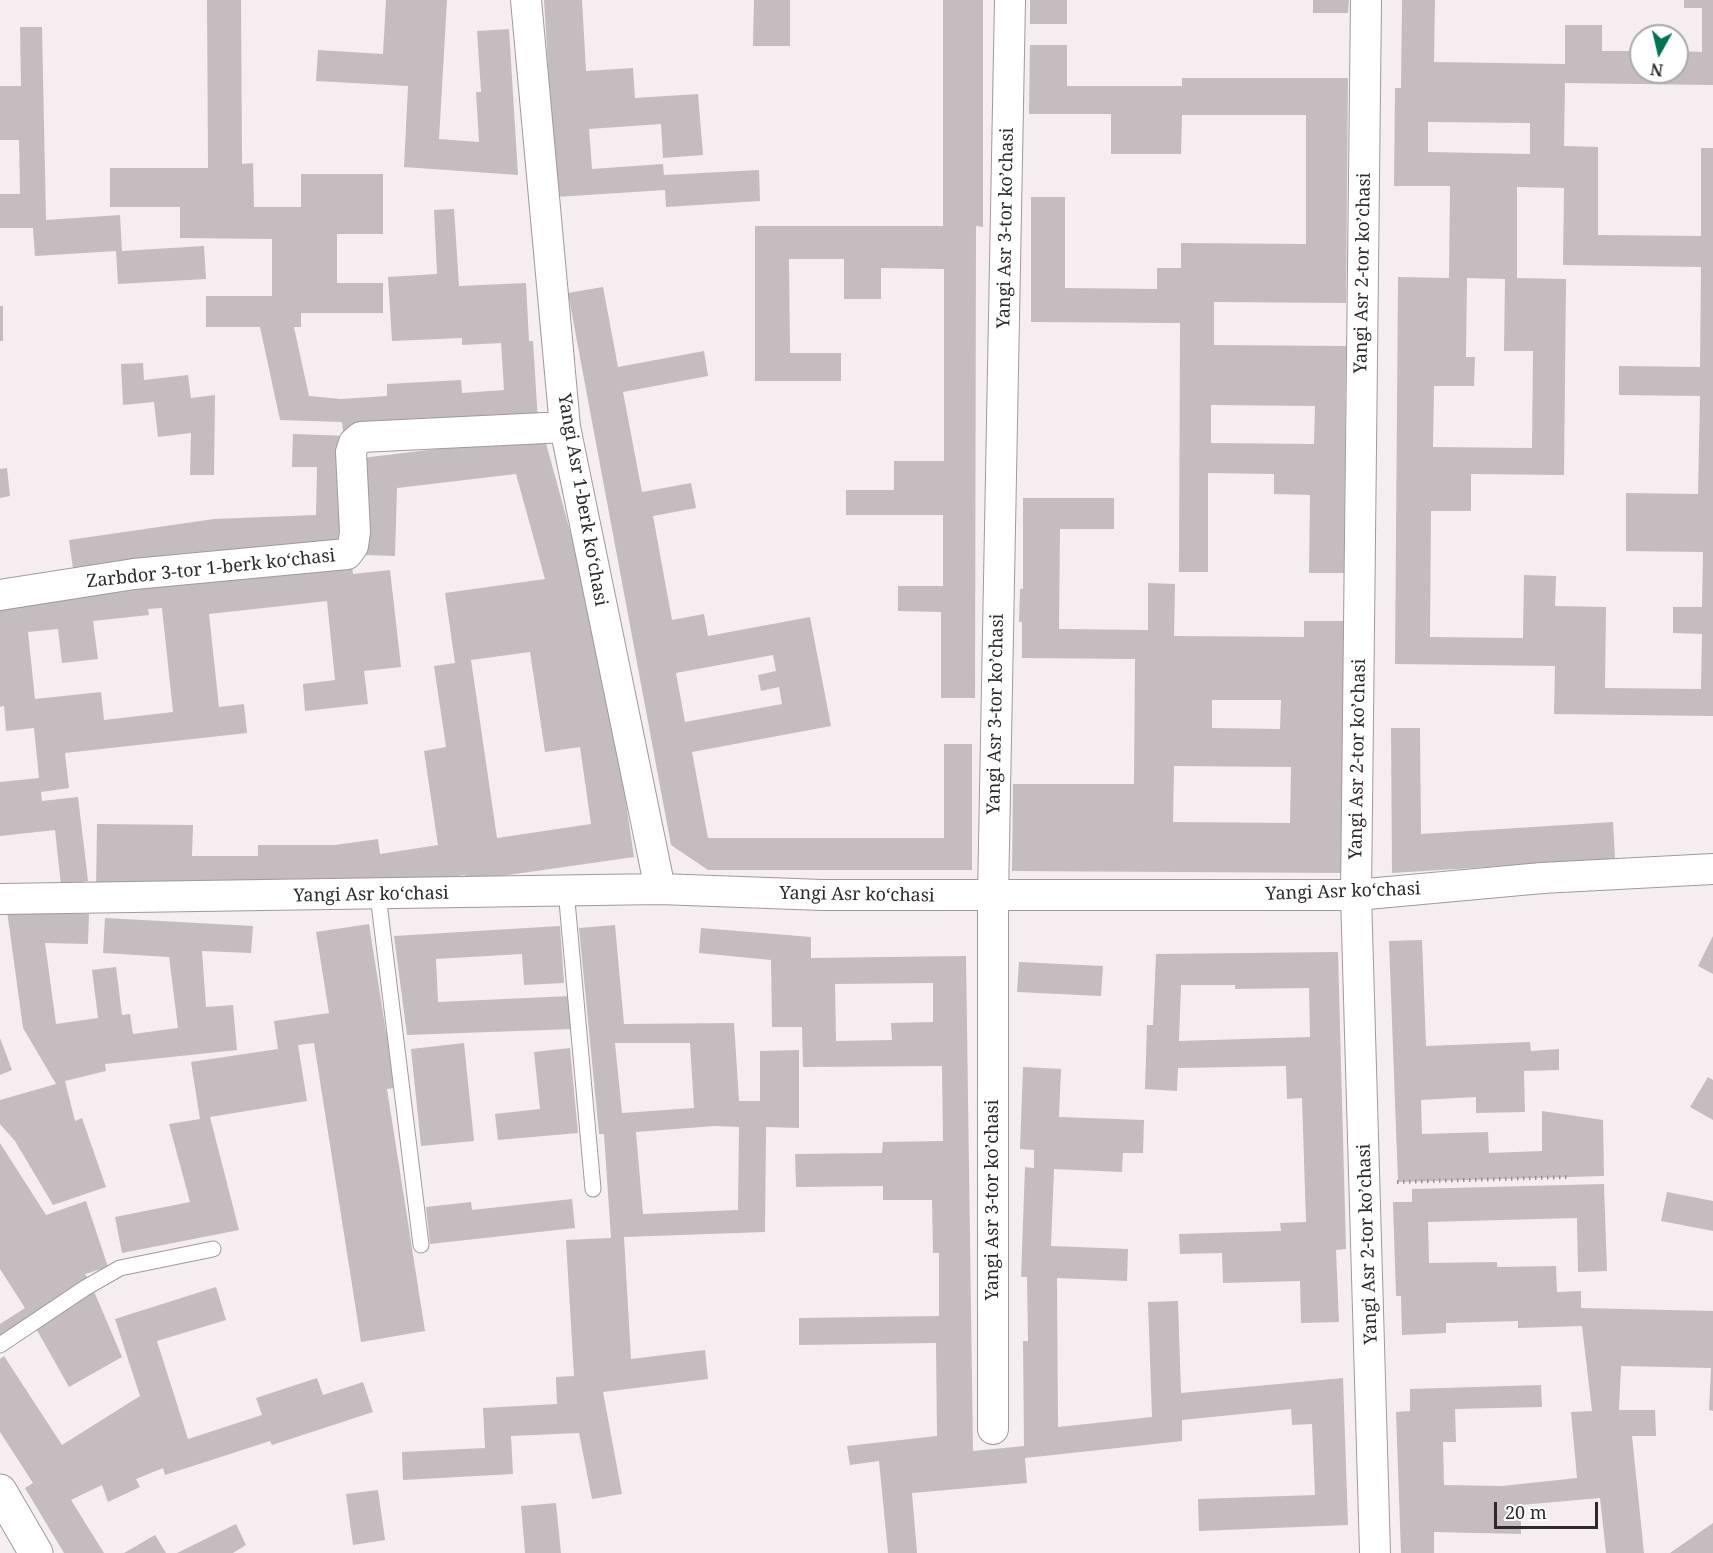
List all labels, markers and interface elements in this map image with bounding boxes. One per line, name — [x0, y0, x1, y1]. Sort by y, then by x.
north arrow — [1629, 24, 1689, 84]
text: N — [1649, 58, 1665, 82]
street label: Yangi Asr 3-tor koʼchasi — [993, 127, 1019, 329]
street label: Yangi Asr 2-tor koʼchasi — [1350, 172, 1376, 374]
street label: Yangi Asr 1-berk koʻchasi — [553, 392, 611, 608]
street label: Zarbdor 3-tor 1-berk koʻchasi — [86, 545, 336, 593]
street label: Yangi Asr 3-tor koʼchasi — [983, 613, 1009, 815]
street label: Yangi Asr 2-tor koʼchasi — [1345, 658, 1371, 860]
street label: Yangi Asr koʻchasi — [1265, 878, 1421, 906]
street label: Yangi Asr koʻchasi — [293, 883, 449, 907]
street label: Yangi Asr koʻchasi — [779, 883, 935, 907]
street label: Yangi Asr 3-tor koʼchasi — [982, 1100, 1004, 1300]
street label: Yangi Asr 2-tor koʼchasi — [1354, 1143, 1382, 1345]
scale bar — [1497, 1490, 1600, 1528]
text: 20 m — [1505, 1500, 1547, 1524]

